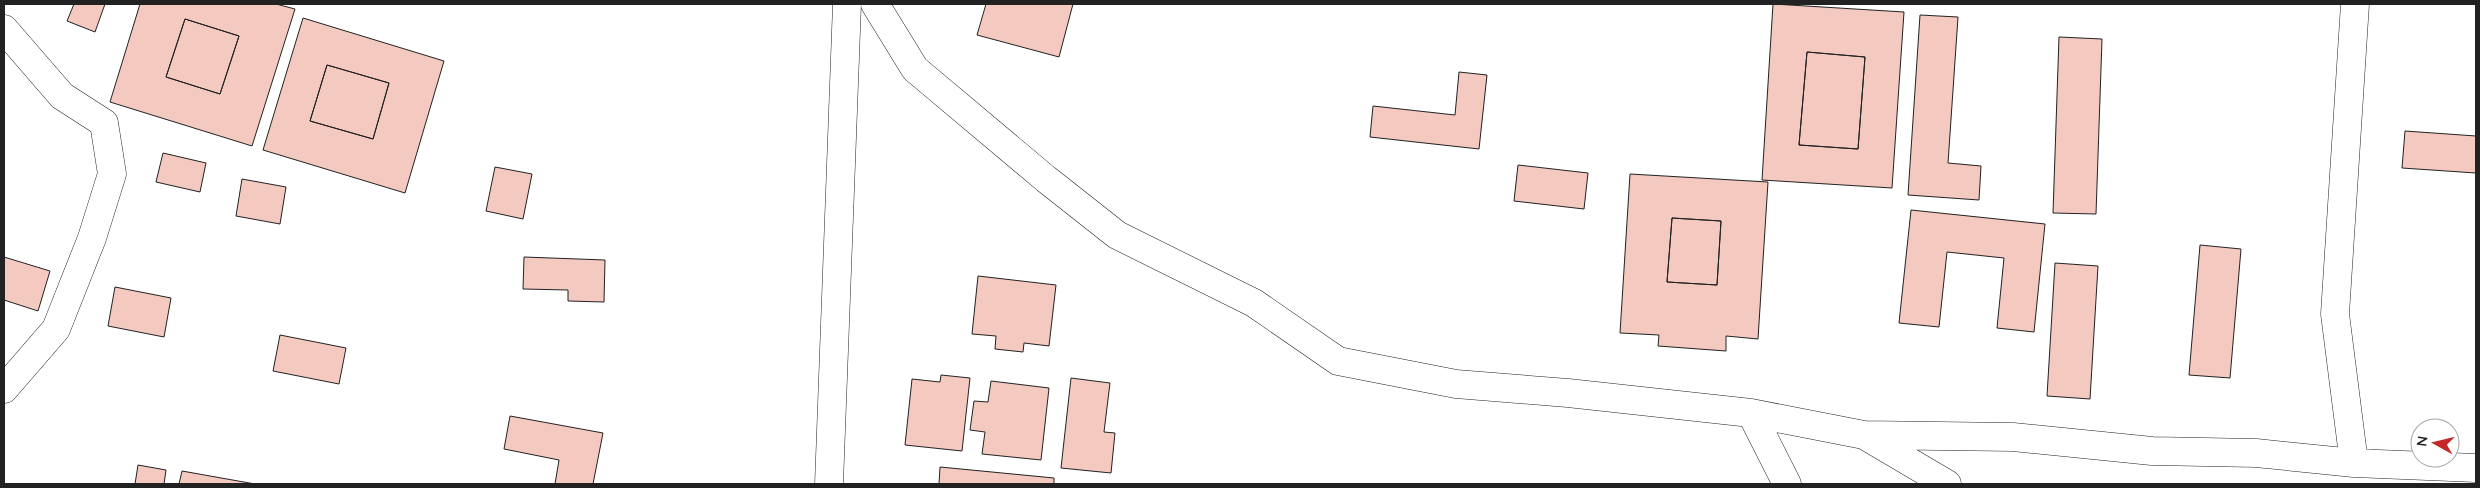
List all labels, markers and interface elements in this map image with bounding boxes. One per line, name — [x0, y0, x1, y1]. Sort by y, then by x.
north arrow — [2410, 418, 2460, 468]
text: N — [2412, 435, 2432, 448]

